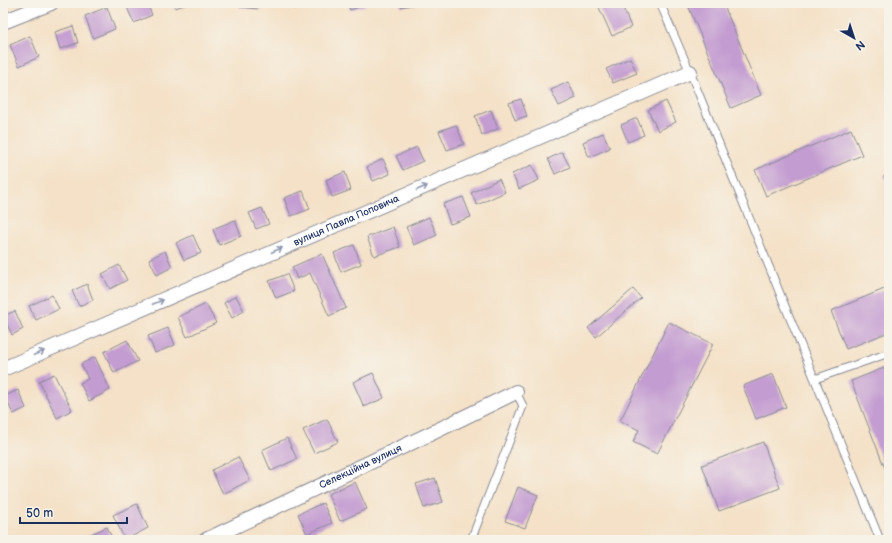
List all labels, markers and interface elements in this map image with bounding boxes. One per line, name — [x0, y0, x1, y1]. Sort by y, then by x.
north arrow — [834, 18, 874, 58]
text: N — [853, 38, 867, 53]
one-way arrow — [416, 183, 428, 191]
street label: вулиця Павла Поповича — [292, 192, 401, 249]
one-way arrow — [271, 246, 283, 254]
one-way arrow — [152, 298, 164, 305]
one-way arrow — [32, 349, 44, 357]
street label: Селекційна вулиця — [317, 442, 404, 491]
scale bar — [20, 499, 127, 525]
text: 50 m — [26, 506, 53, 521]

